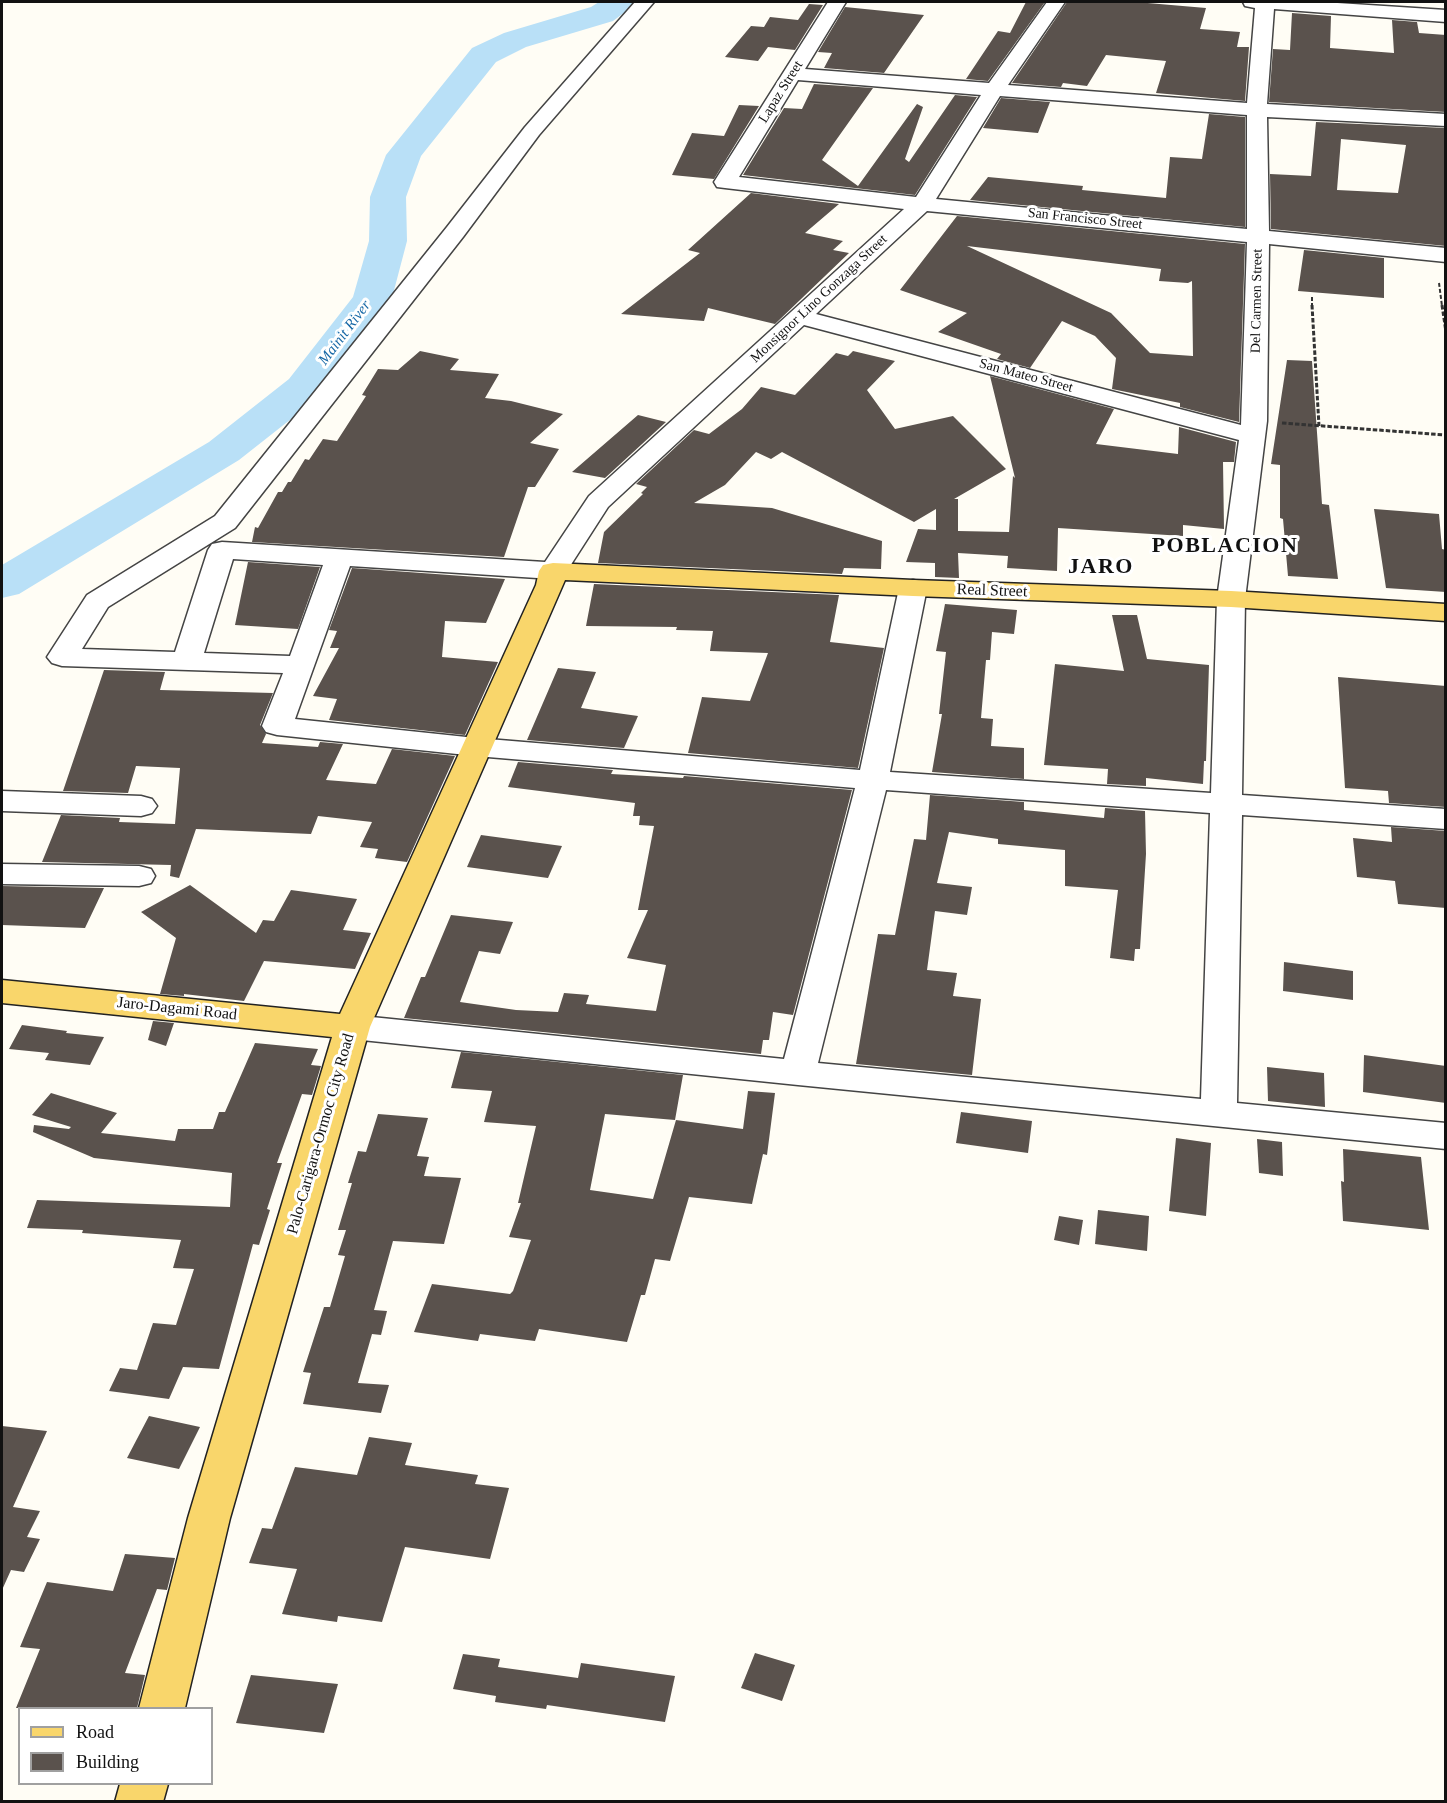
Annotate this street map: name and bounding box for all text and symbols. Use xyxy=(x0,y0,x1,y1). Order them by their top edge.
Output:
street label: Lapaz Street xyxy=(755,58,807,126)
street label: San Francisco Street xyxy=(1027,205,1143,233)
street label: Monsignor Lino Gonzaga Street xyxy=(747,231,891,367)
street label: Del Carmen Street xyxy=(1248,249,1266,353)
water label: Mainit River xyxy=(315,297,375,369)
street label: San Mateo Street xyxy=(977,355,1075,397)
district label: POBLACION xyxy=(1152,533,1298,559)
district label: JARO xyxy=(1068,554,1134,580)
street label: Real Street xyxy=(956,580,1028,602)
street label: Jaro-Dagami Road xyxy=(116,993,238,1025)
street label: Palo-Carigara-Ormoc City Road xyxy=(283,1031,359,1237)
legend xyxy=(18,1707,213,1785)
text: Road xyxy=(76,1722,114,1742)
text: Building xyxy=(76,1752,139,1772)

